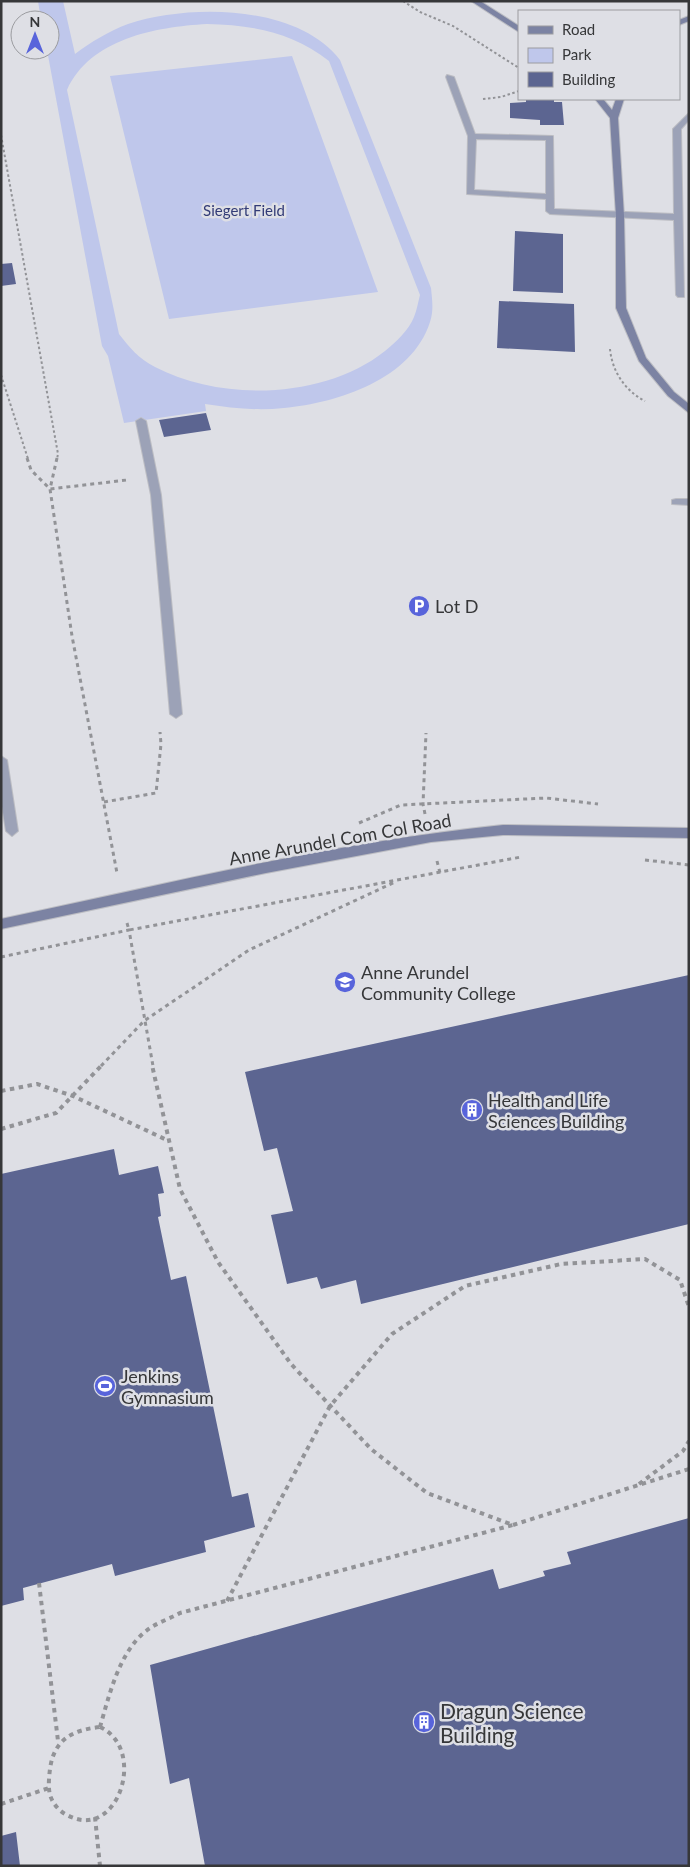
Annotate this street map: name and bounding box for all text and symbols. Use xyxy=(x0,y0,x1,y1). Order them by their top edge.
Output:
north arrow xyxy=(10,10,60,60)
legend xyxy=(518,10,680,100)
text: N xyxy=(30,13,40,30)
text: Road xyxy=(562,20,595,38)
text: Park xyxy=(562,45,592,63)
text: Building xyxy=(562,70,615,88)
park label: Siegert Field xyxy=(203,201,285,219)
parking icon: Lot D xyxy=(407,594,431,618)
place label: Lot D xyxy=(435,595,478,617)
street label: Anne Arundel Com Col Road xyxy=(227,809,453,869)
place label: Anne Arundel Community College xyxy=(361,961,516,1004)
school or university icon: Anne Arundel Community College xyxy=(333,970,357,994)
place label: Health and Life Sciences Building xyxy=(488,1089,624,1132)
building icon: Health and Life Sciences Building xyxy=(460,1098,484,1122)
place label: Jenkins Gymnasium xyxy=(121,1365,214,1408)
sports icon: Jenkins Gymnasium xyxy=(93,1374,117,1398)
place label: Dragun Science Building xyxy=(440,1698,584,1747)
building icon: Dragun Science Building xyxy=(412,1710,436,1734)

